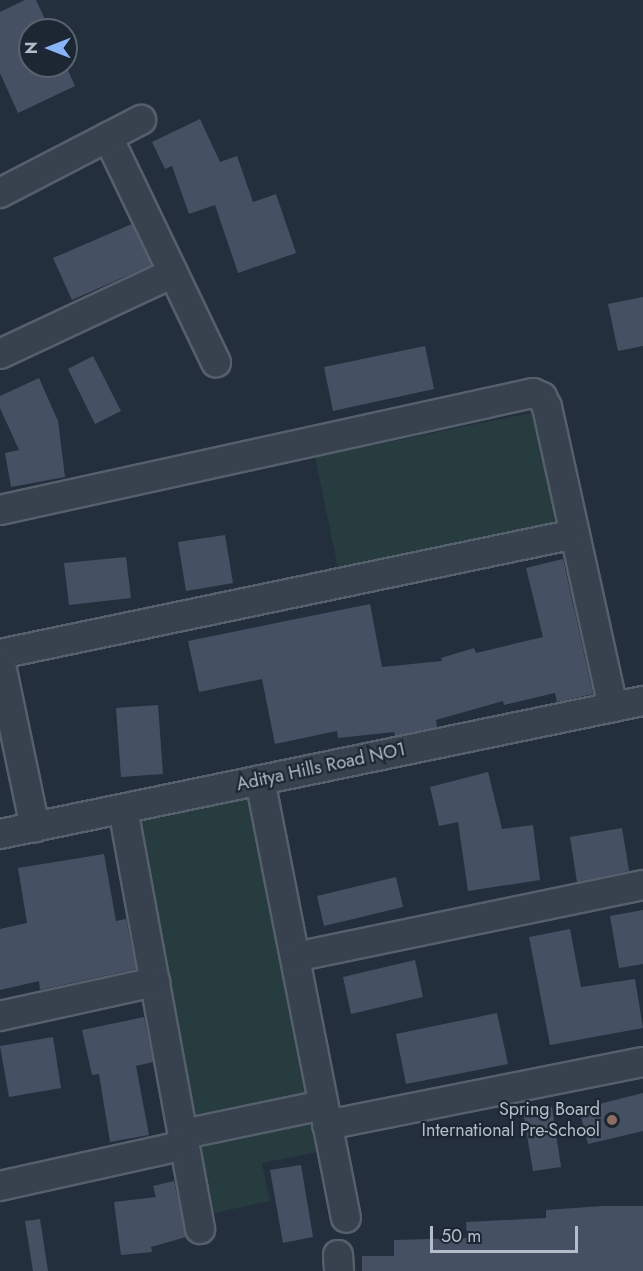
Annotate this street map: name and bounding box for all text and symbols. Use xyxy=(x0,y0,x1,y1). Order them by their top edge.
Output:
north arrow xyxy=(18,18,78,78)
text: N xyxy=(20,42,43,54)
street label: Aditya Hills Road NO1 xyxy=(235,739,407,795)
place label: Spring Board International Pre-School xyxy=(422,1099,600,1142)
marker: Spring Board International Pre-School xyxy=(605,1113,619,1127)
scale bar xyxy=(433,1214,582,1252)
text: 50 m xyxy=(441,1223,481,1249)

